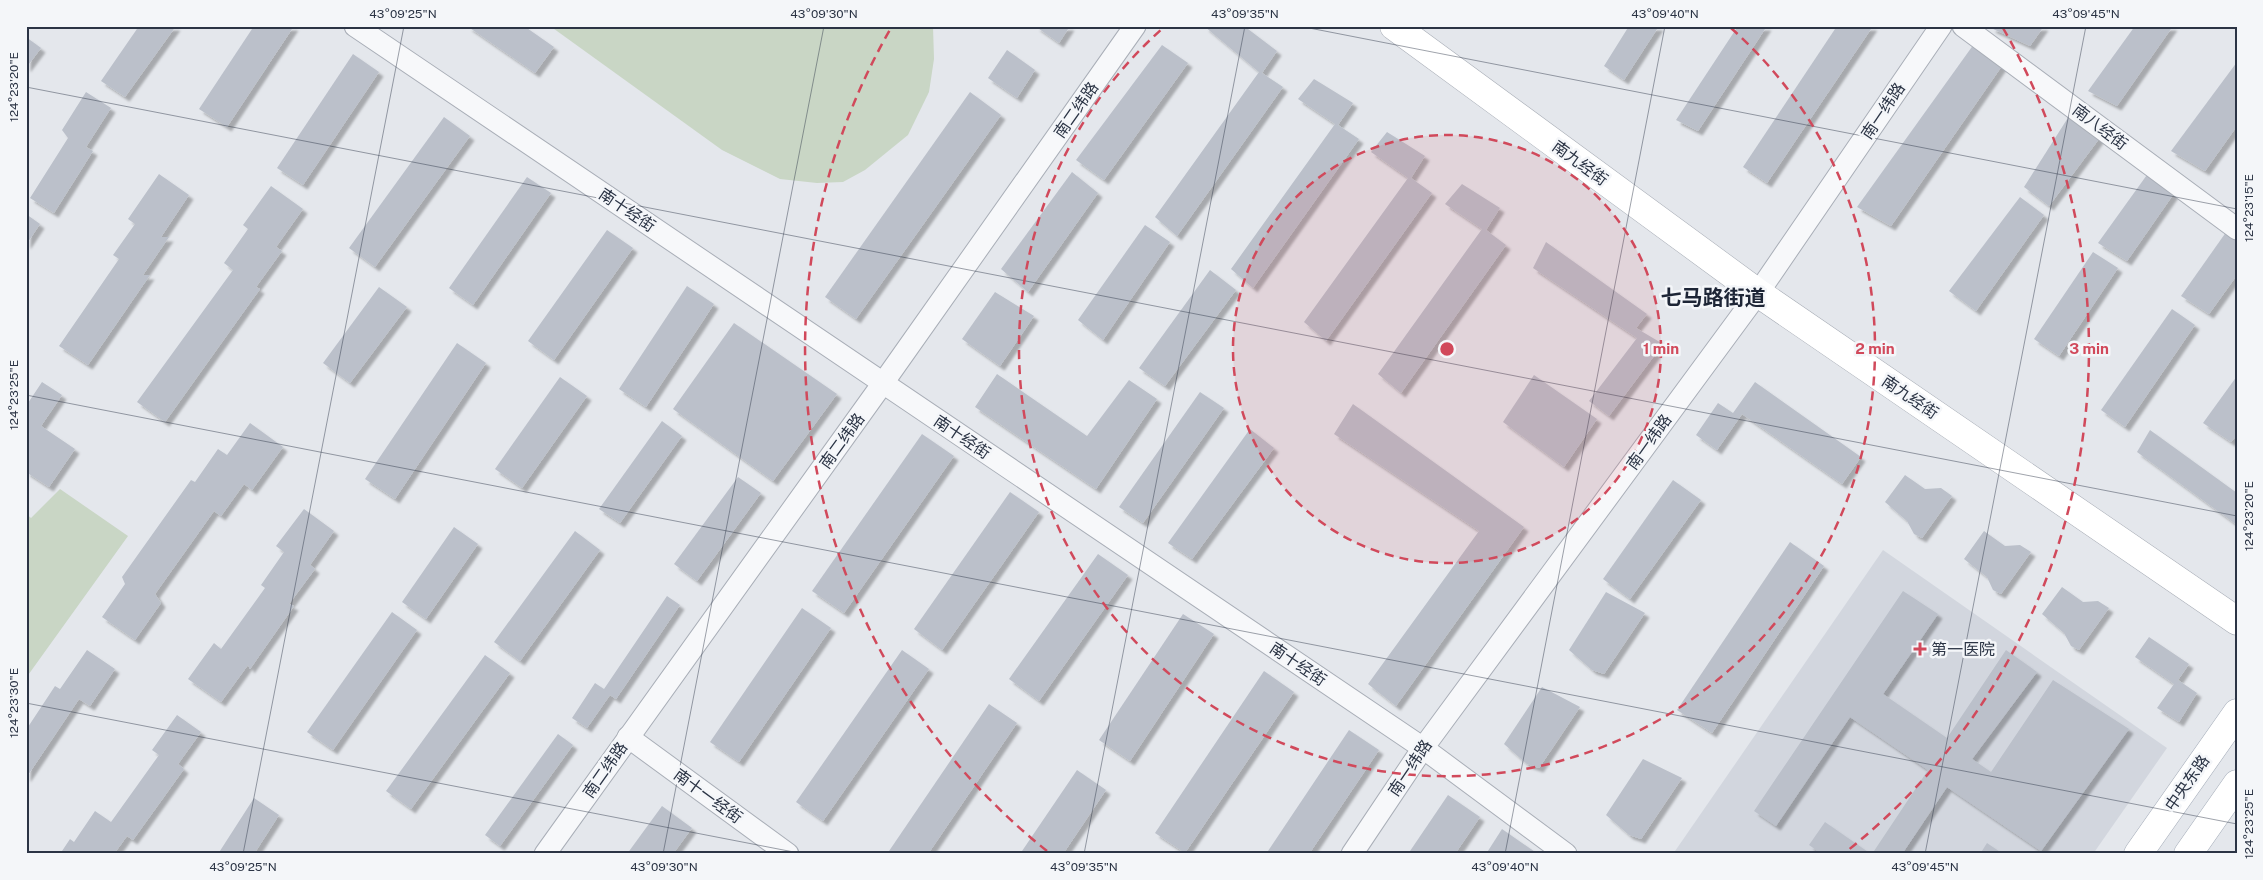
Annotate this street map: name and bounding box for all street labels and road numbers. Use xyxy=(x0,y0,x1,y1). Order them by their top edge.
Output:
street label: 南二纬路 xyxy=(1050,78,1102,142)
street label: 南一纬路 xyxy=(1857,79,1909,143)
street label: 南八经街 xyxy=(2069,100,2131,154)
street label: 南九经街 xyxy=(1549,137,1611,189)
street label: 南十经街 xyxy=(595,184,659,236)
street label: 南九经街 xyxy=(1878,371,1942,423)
street label: 南二纬路 xyxy=(816,410,868,472)
street label: 南十经街 xyxy=(930,411,994,463)
street label: 南一纬路 xyxy=(1623,411,1675,473)
street label: 南十经街 xyxy=(1266,638,1330,690)
street label: 南一纬路 xyxy=(1384,736,1436,800)
street label: 南二纬路 xyxy=(579,738,631,802)
street label: 中央东路 xyxy=(2161,751,2213,815)
street label: 南十一经街 xyxy=(670,765,746,827)

